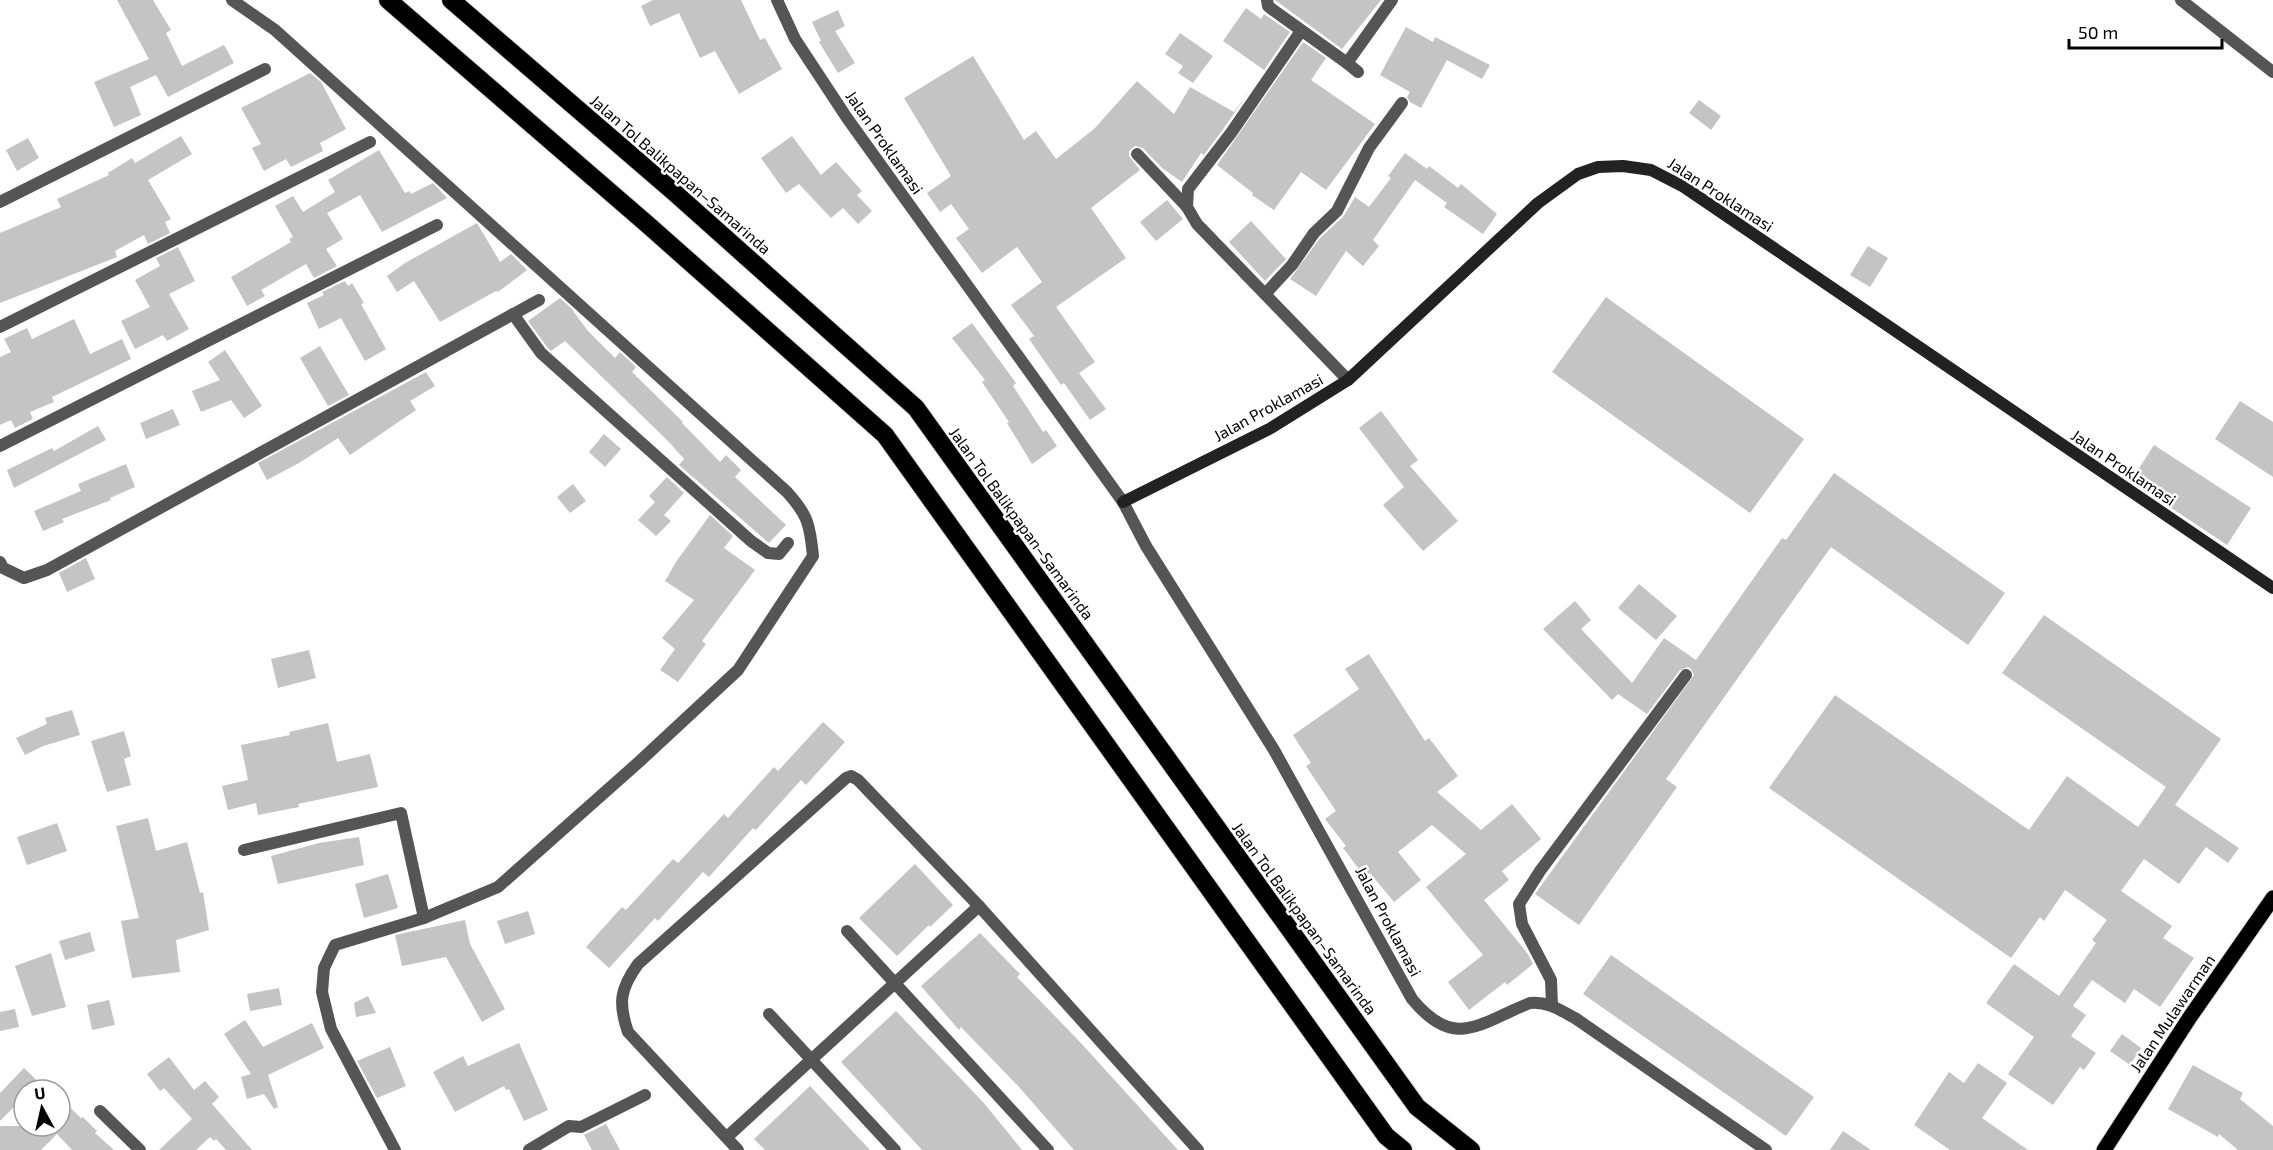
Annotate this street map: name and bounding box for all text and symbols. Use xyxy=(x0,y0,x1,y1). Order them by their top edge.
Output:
scale bar xyxy=(2069,12,2222,50)
text: 50 m xyxy=(2078,21,2118,43)
street label: Jalan Proklamasi xyxy=(842,87,928,197)
street label: Jalan Tol Balikpapan–Samarinda xyxy=(587,90,775,258)
street label: Jalan Proklamasi xyxy=(1665,153,1777,235)
street label: Jalan Proklamasi xyxy=(1210,369,1326,445)
street label: Jalan Tol Balikpapan–Samarinda xyxy=(946,423,1098,623)
street label: Jalan Proklamasi xyxy=(2068,425,2180,509)
street label: Jalan Tol Balikpapan–Samarinda xyxy=(1229,818,1381,1018)
street label: Jalan Proklamasi xyxy=(1352,863,1426,979)
street label: Jalan Mulawarman xyxy=(2126,951,2218,1075)
north arrow xyxy=(12,1078,72,1138)
text: U xyxy=(33,1082,47,1103)

